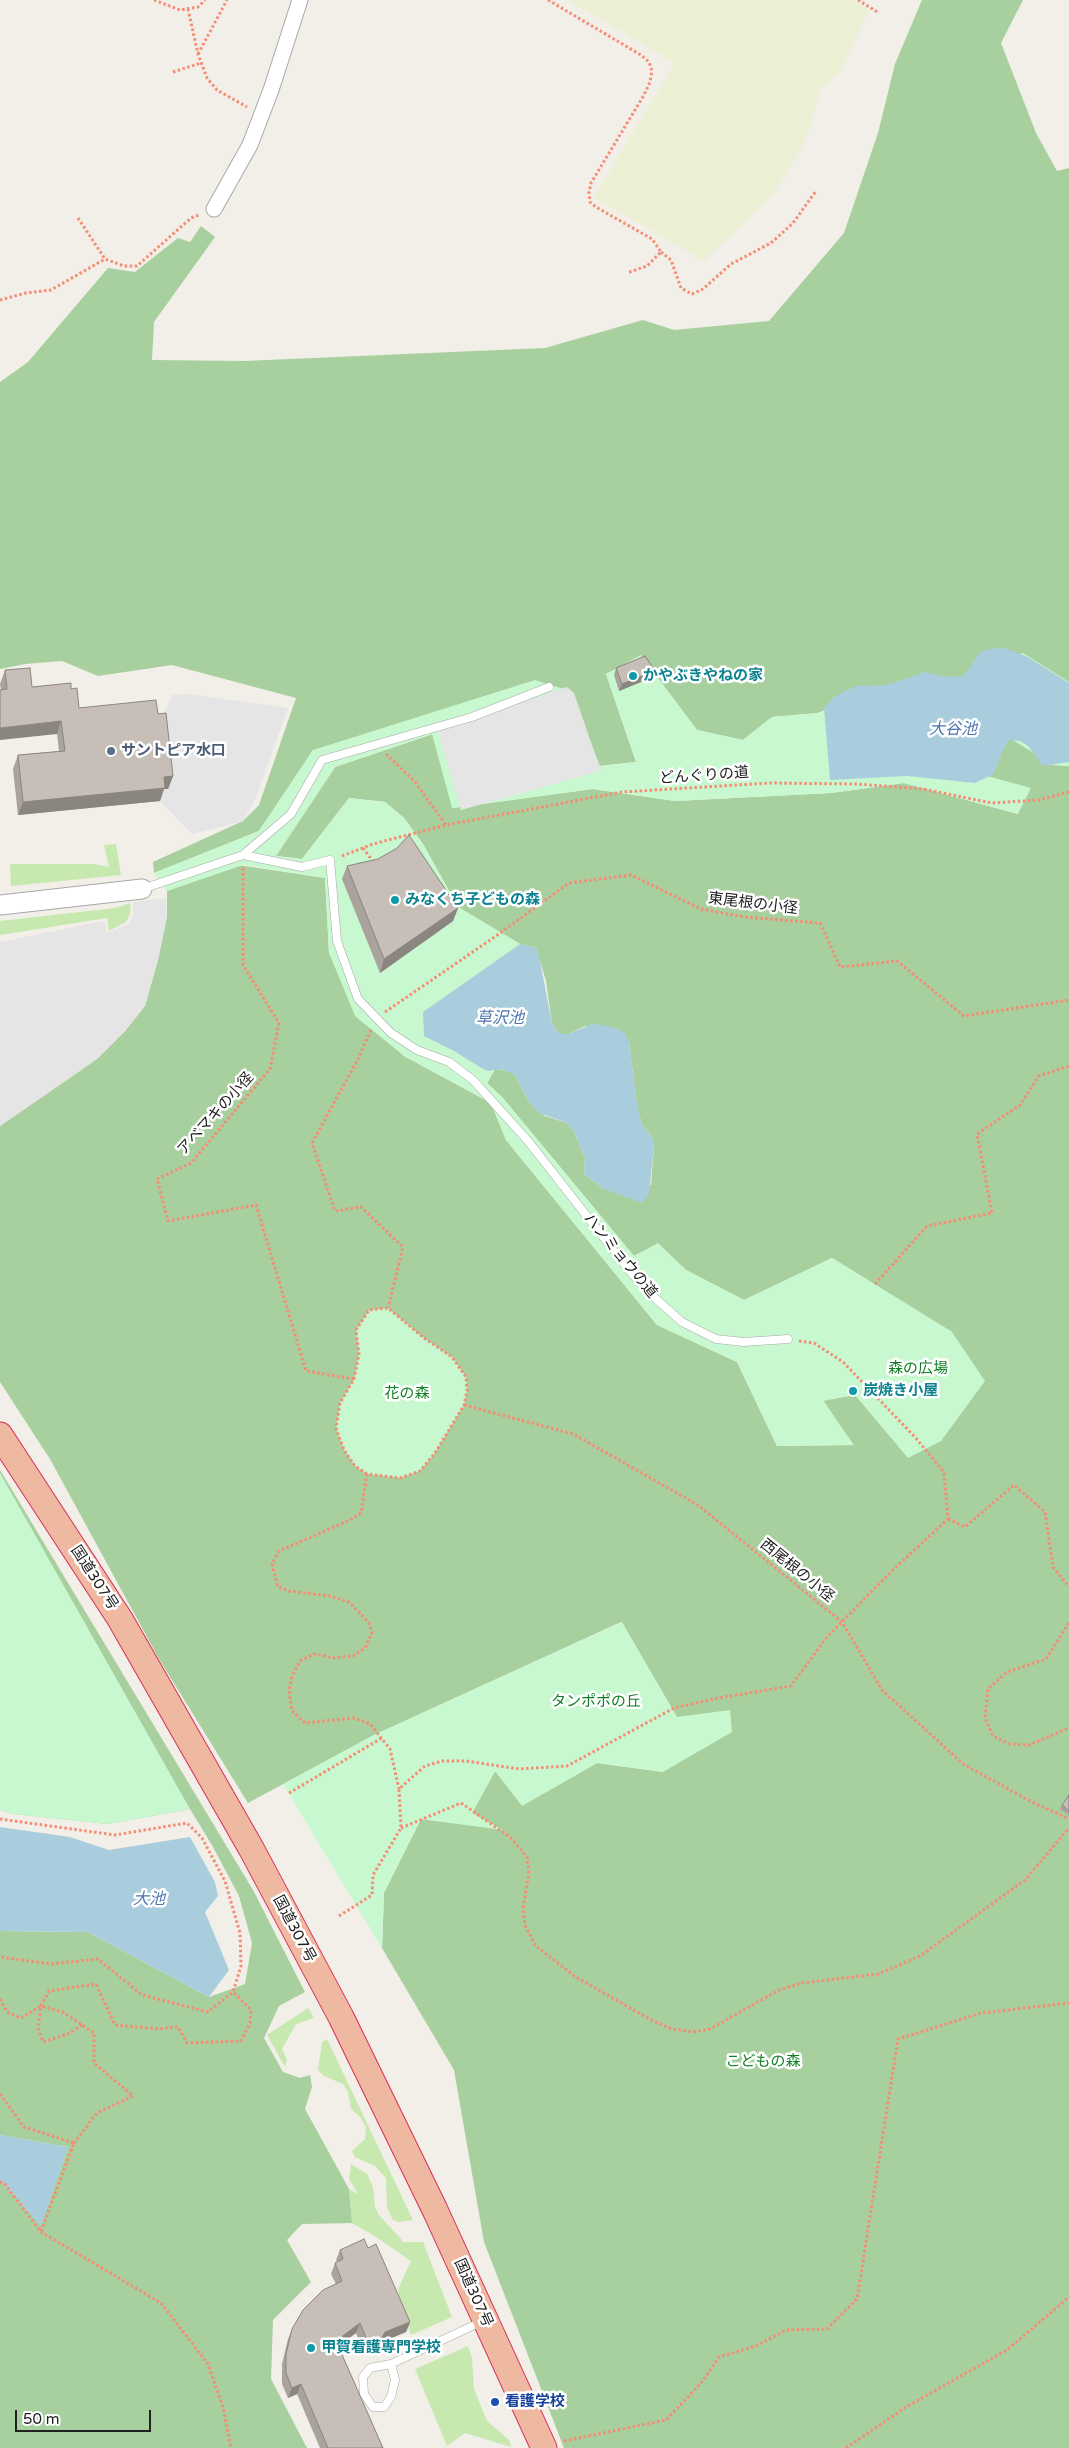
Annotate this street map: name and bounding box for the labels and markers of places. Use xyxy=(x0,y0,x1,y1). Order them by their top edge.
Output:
place label: かやぶきやねの家 xyxy=(643,667,763,685)
marker: かやぶきやねの家 xyxy=(627,670,639,682)
place label: サントピア水口 xyxy=(121,742,226,760)
marker: サントピア水口 xyxy=(105,745,117,757)
place label: みなくち子どもの森 xyxy=(405,891,540,909)
marker: みなくち子どもの森 xyxy=(389,894,401,906)
place label: 炭焼き小屋 xyxy=(863,1382,938,1400)
marker: 炭焼き小屋 xyxy=(847,1385,859,1397)
place label: 甲賀看護専門学校 xyxy=(321,2339,441,2357)
marker: 甲賀看護専門学校 xyxy=(305,2342,317,2354)
place label: 看護学校 xyxy=(505,2393,565,2411)
marker: 看護学校 xyxy=(489,2396,501,2408)

